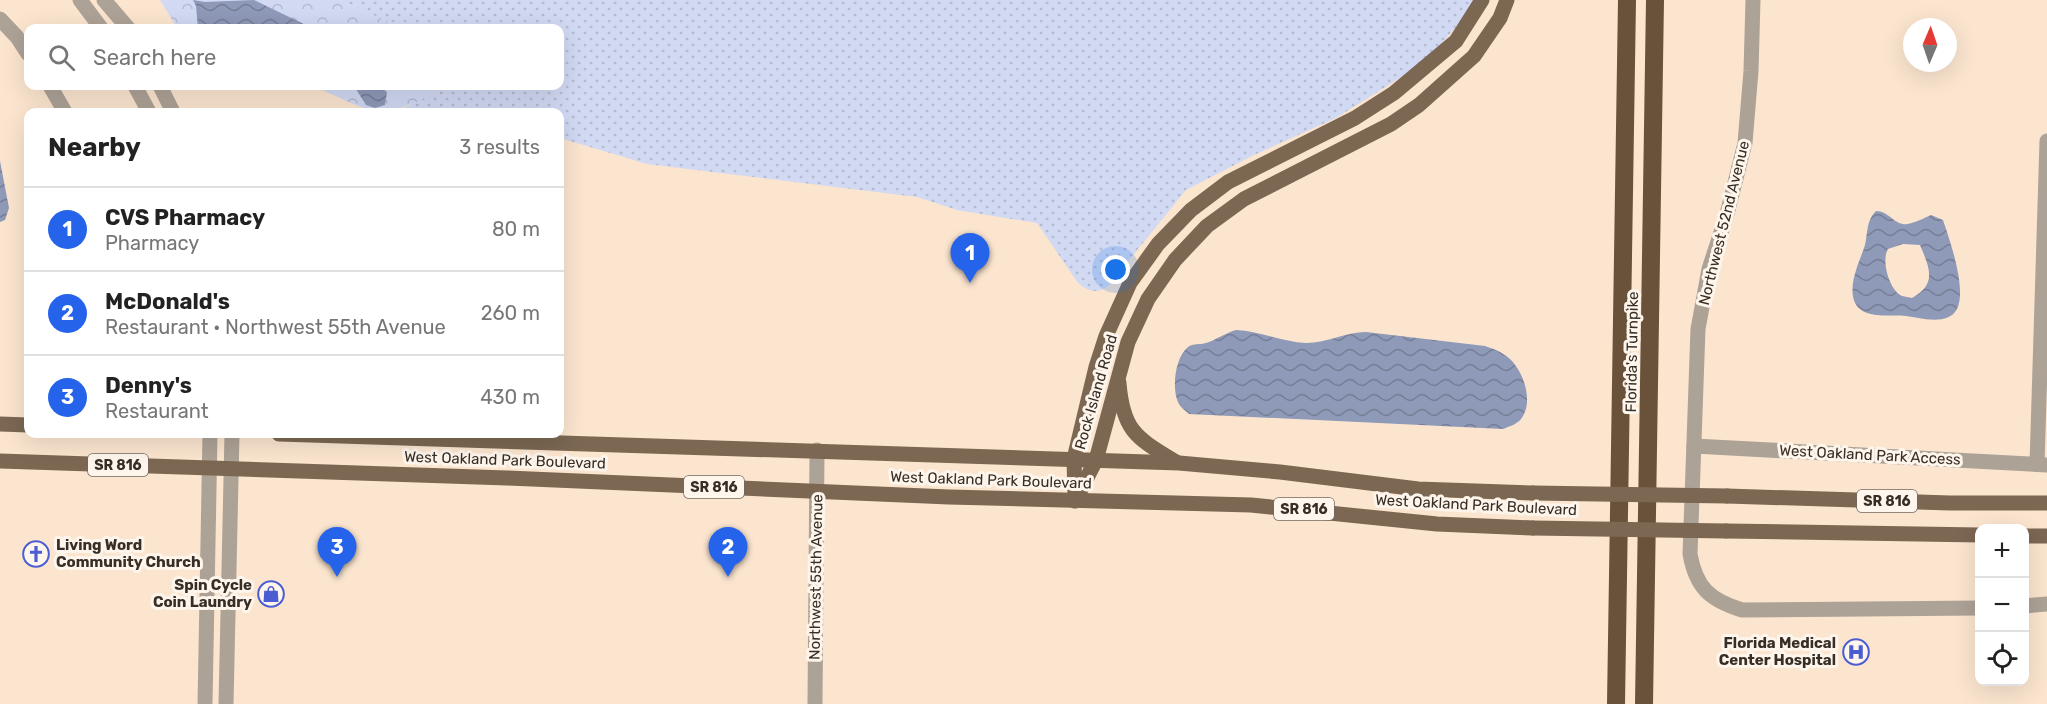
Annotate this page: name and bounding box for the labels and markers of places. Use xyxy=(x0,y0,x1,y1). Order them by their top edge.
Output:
pin: 1 xyxy=(950,234,990,283)
pin: 3 xyxy=(318,528,356,577)
pin: 2 xyxy=(708,528,748,577)
place label: Living Word Community Church xyxy=(56,536,201,571)
church icon: Living Word Community Church xyxy=(21,539,51,569)
place label: Spin Cycle Coin Laundry xyxy=(153,576,252,611)
shop icon: Spin Cycle Coin Laundry xyxy=(256,579,286,609)
place label: Florida Medical Center Hospital xyxy=(1719,634,1836,669)
hospital icon: Florida Medical Center Hospital xyxy=(1841,637,1871,667)

